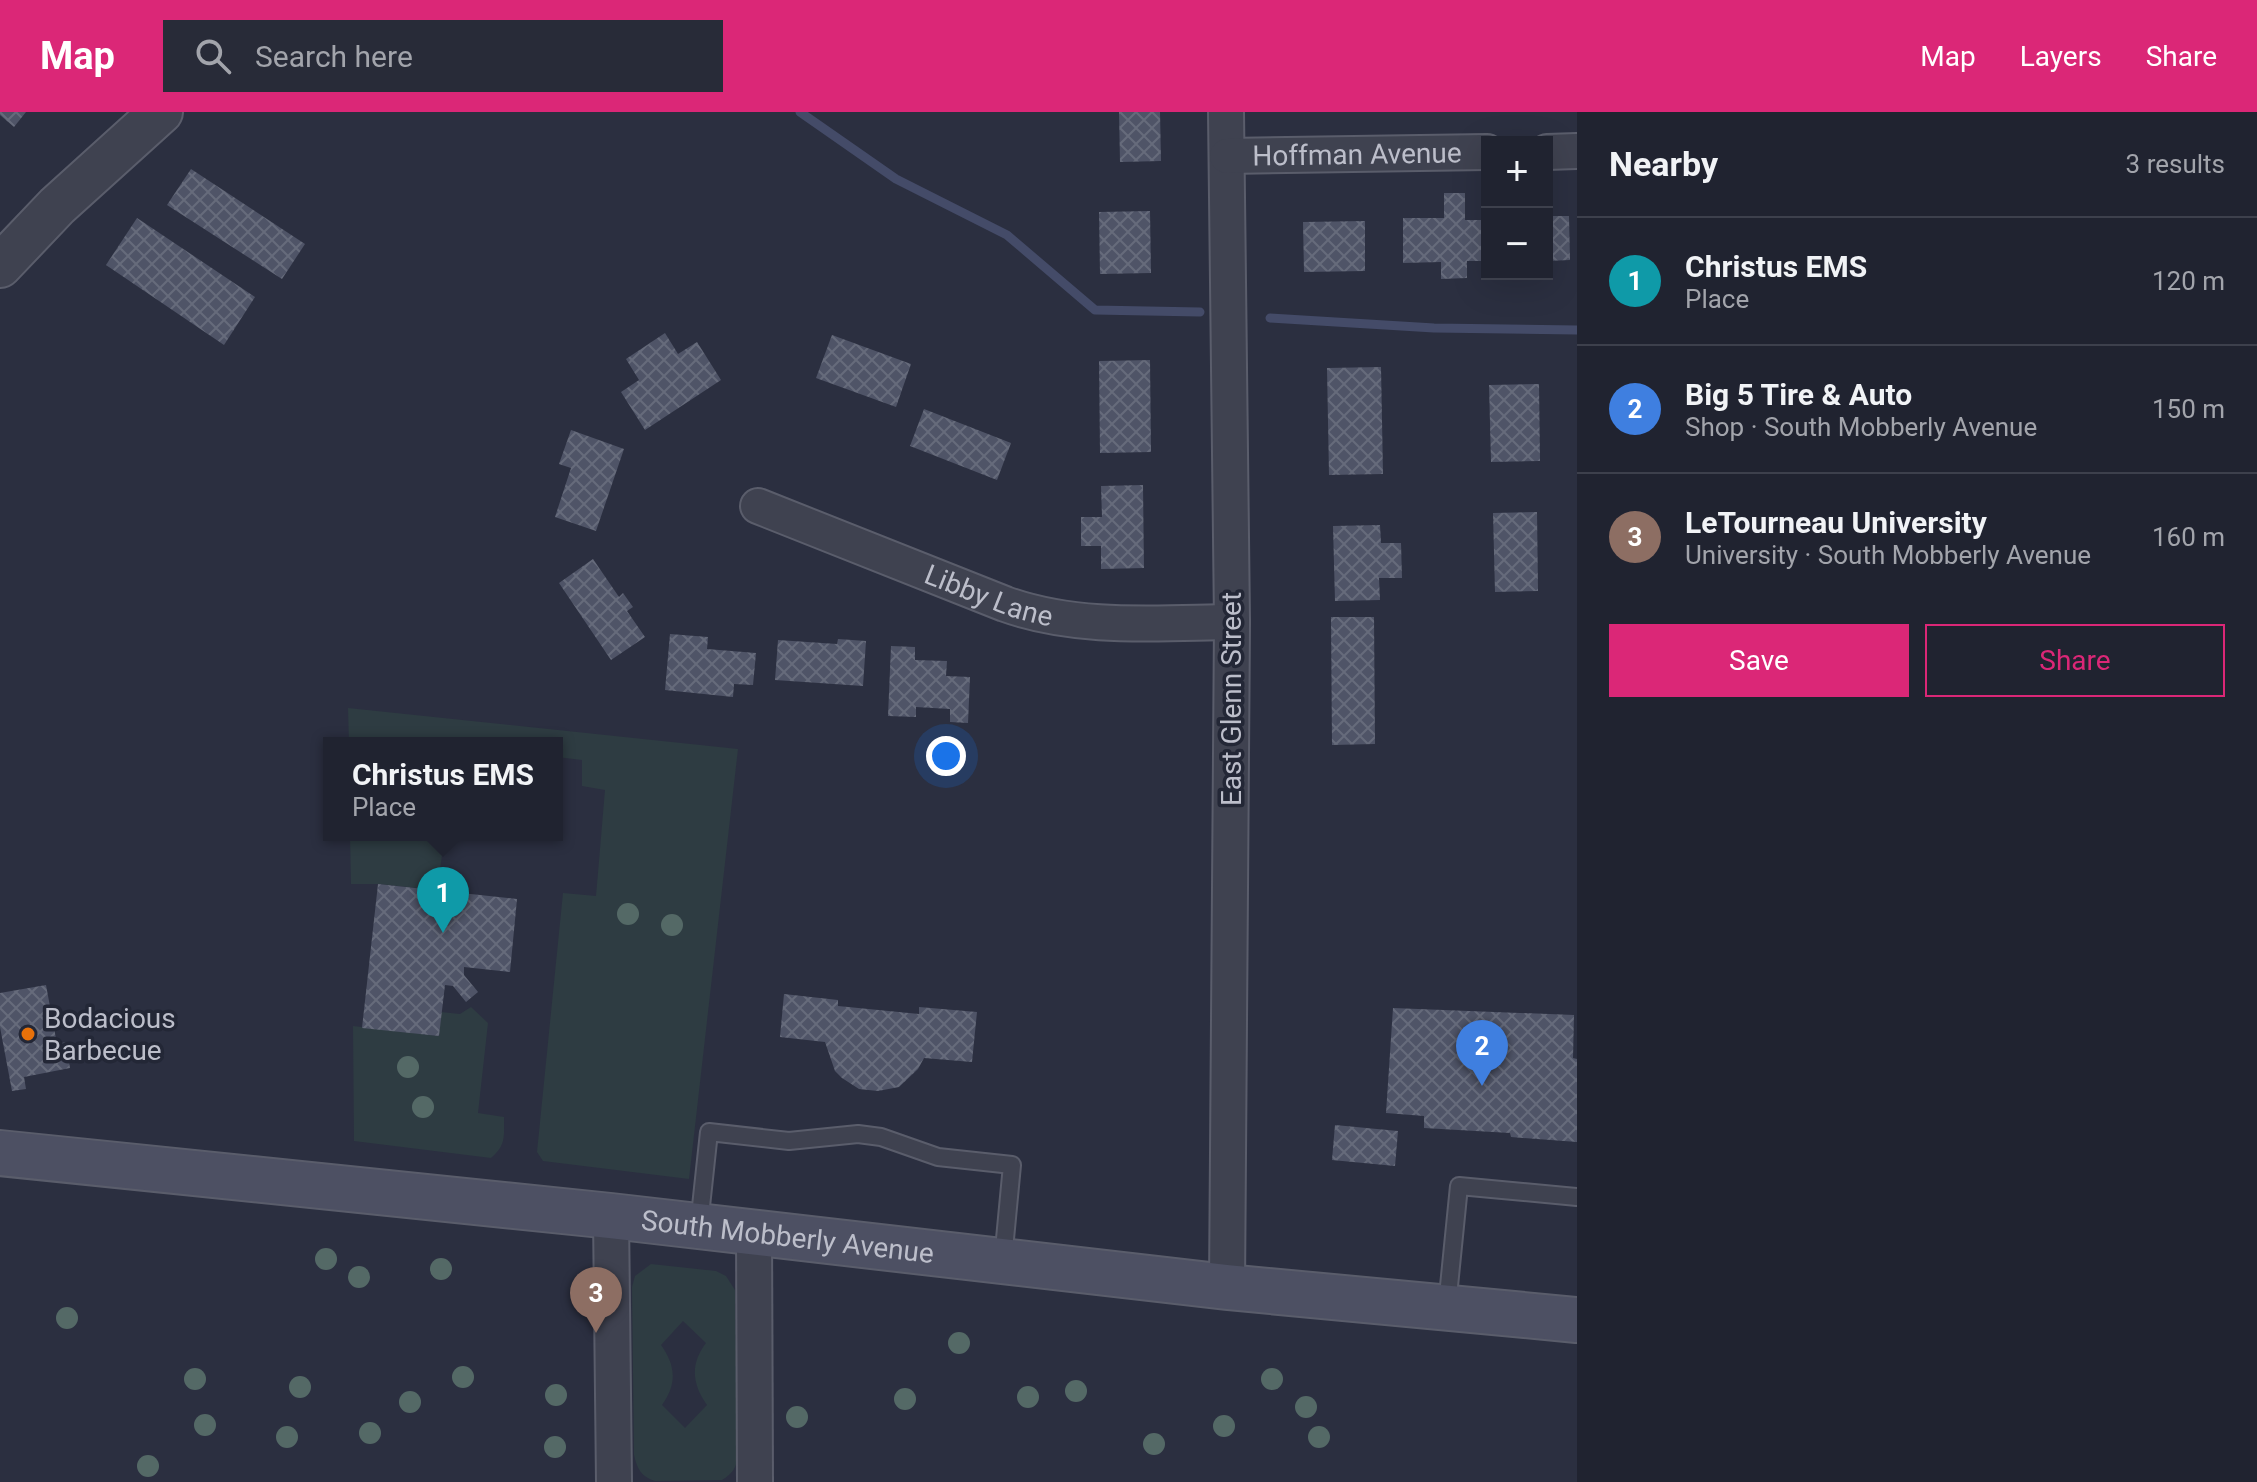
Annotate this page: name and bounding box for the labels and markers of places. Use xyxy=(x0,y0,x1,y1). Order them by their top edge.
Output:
pin: 1 xyxy=(417,867,469,933)
place label: Bodacious Barbecue xyxy=(44,1002,176,1067)
pin: 2 xyxy=(1456,1020,1508,1086)
marker: Bodacious Barbecue xyxy=(19,1025,37,1043)
pin: 3 xyxy=(570,1267,622,1333)

